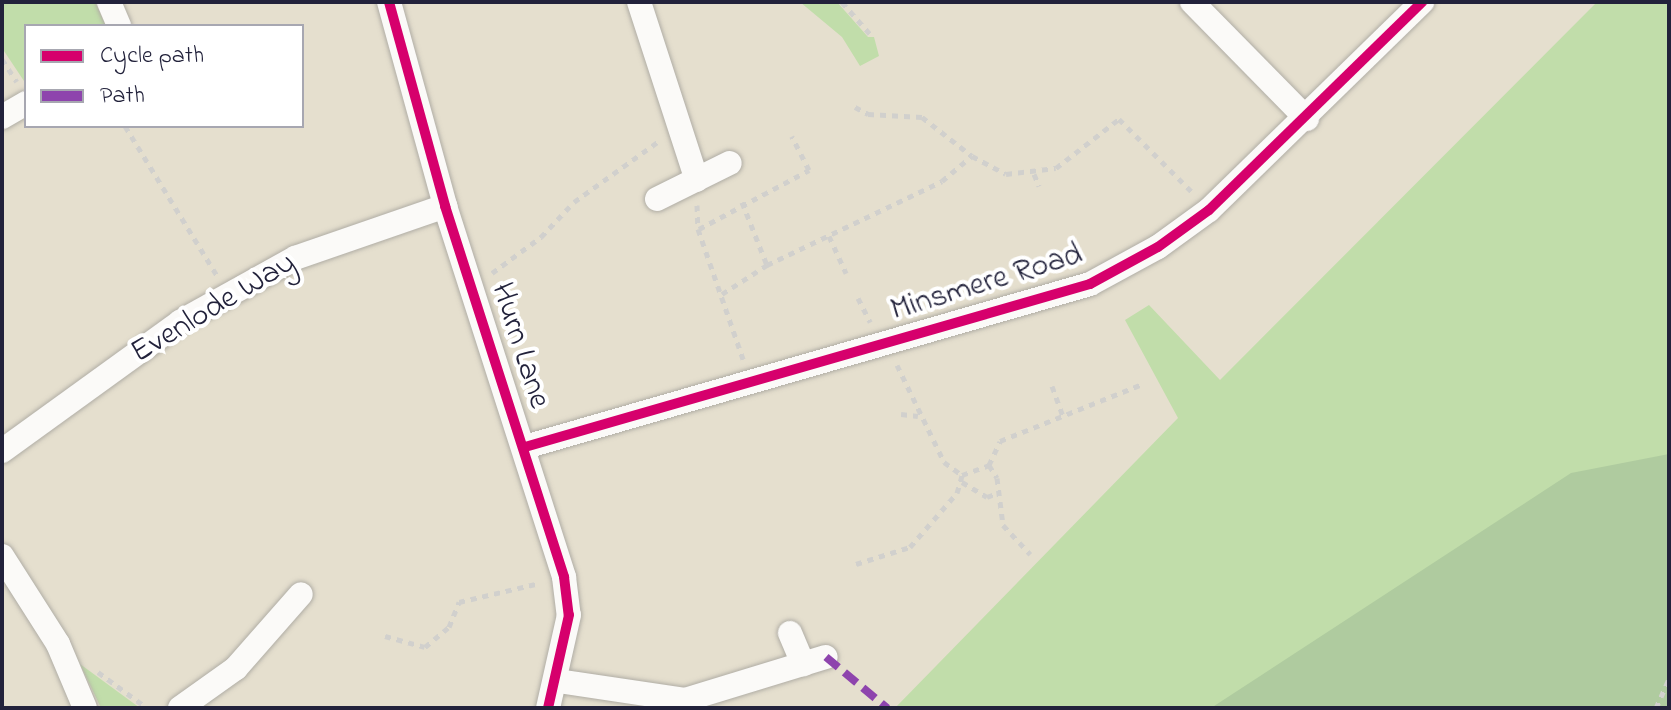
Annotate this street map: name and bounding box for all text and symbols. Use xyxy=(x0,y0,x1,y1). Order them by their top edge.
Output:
legend xyxy=(24,24,304,128)
text: Cycle path xyxy=(100,39,204,74)
text: Path xyxy=(100,79,145,114)
street label: Minsmere Road xyxy=(887,237,1087,331)
street label: Evenlode Way xyxy=(125,245,303,373)
street label: Hurn Lane xyxy=(481,278,557,414)

